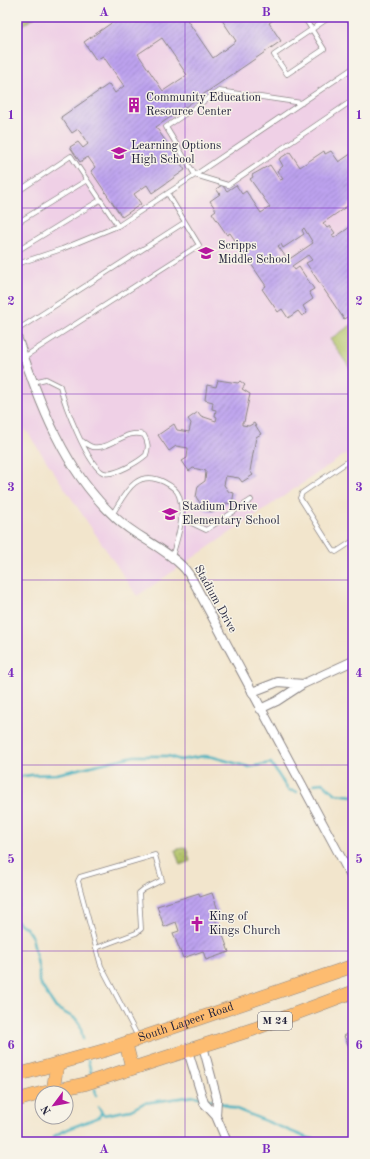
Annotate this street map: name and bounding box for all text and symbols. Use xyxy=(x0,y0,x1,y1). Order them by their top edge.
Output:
text: A xyxy=(99,6,109,19)
text: B xyxy=(261,6,271,19)
place label: Community Education Resource Center xyxy=(146,92,262,118)
building icon: Community Education Resource Center xyxy=(125,96,143,114)
text: 1 xyxy=(7,109,15,122)
text: 1 xyxy=(355,109,363,122)
place label: Learning Options High School xyxy=(131,140,221,166)
school or university icon: Learning Options High School xyxy=(110,144,128,162)
place label: Scripps Middle School xyxy=(218,240,290,266)
school or university icon: Scripps Middle School xyxy=(197,244,215,262)
text: 2 xyxy=(7,295,15,308)
text: 2 xyxy=(355,295,363,308)
text: 3 xyxy=(7,481,15,494)
text: 3 xyxy=(355,481,363,494)
place label: Stadium Drive Elementary School xyxy=(182,501,280,527)
school or university icon: Stadium Drive Elementary School xyxy=(161,505,179,523)
street label: Stadium Drive xyxy=(192,563,239,635)
text: 4 xyxy=(7,667,15,680)
text: 4 xyxy=(355,667,363,680)
text: 5 xyxy=(7,853,15,866)
text: 5 xyxy=(355,853,363,866)
place label: King of Kings Church xyxy=(209,911,281,937)
church icon: King of Kings Church xyxy=(188,915,206,933)
street label: South Lapeer Road xyxy=(137,1001,235,1045)
road number: M 24 xyxy=(258,1012,292,1030)
text: 6 xyxy=(7,1039,15,1052)
text: 6 xyxy=(355,1039,363,1052)
north arrow xyxy=(34,1085,74,1125)
text: N xyxy=(40,1103,54,1116)
text: A xyxy=(99,1143,109,1156)
text: B xyxy=(261,1143,271,1156)

